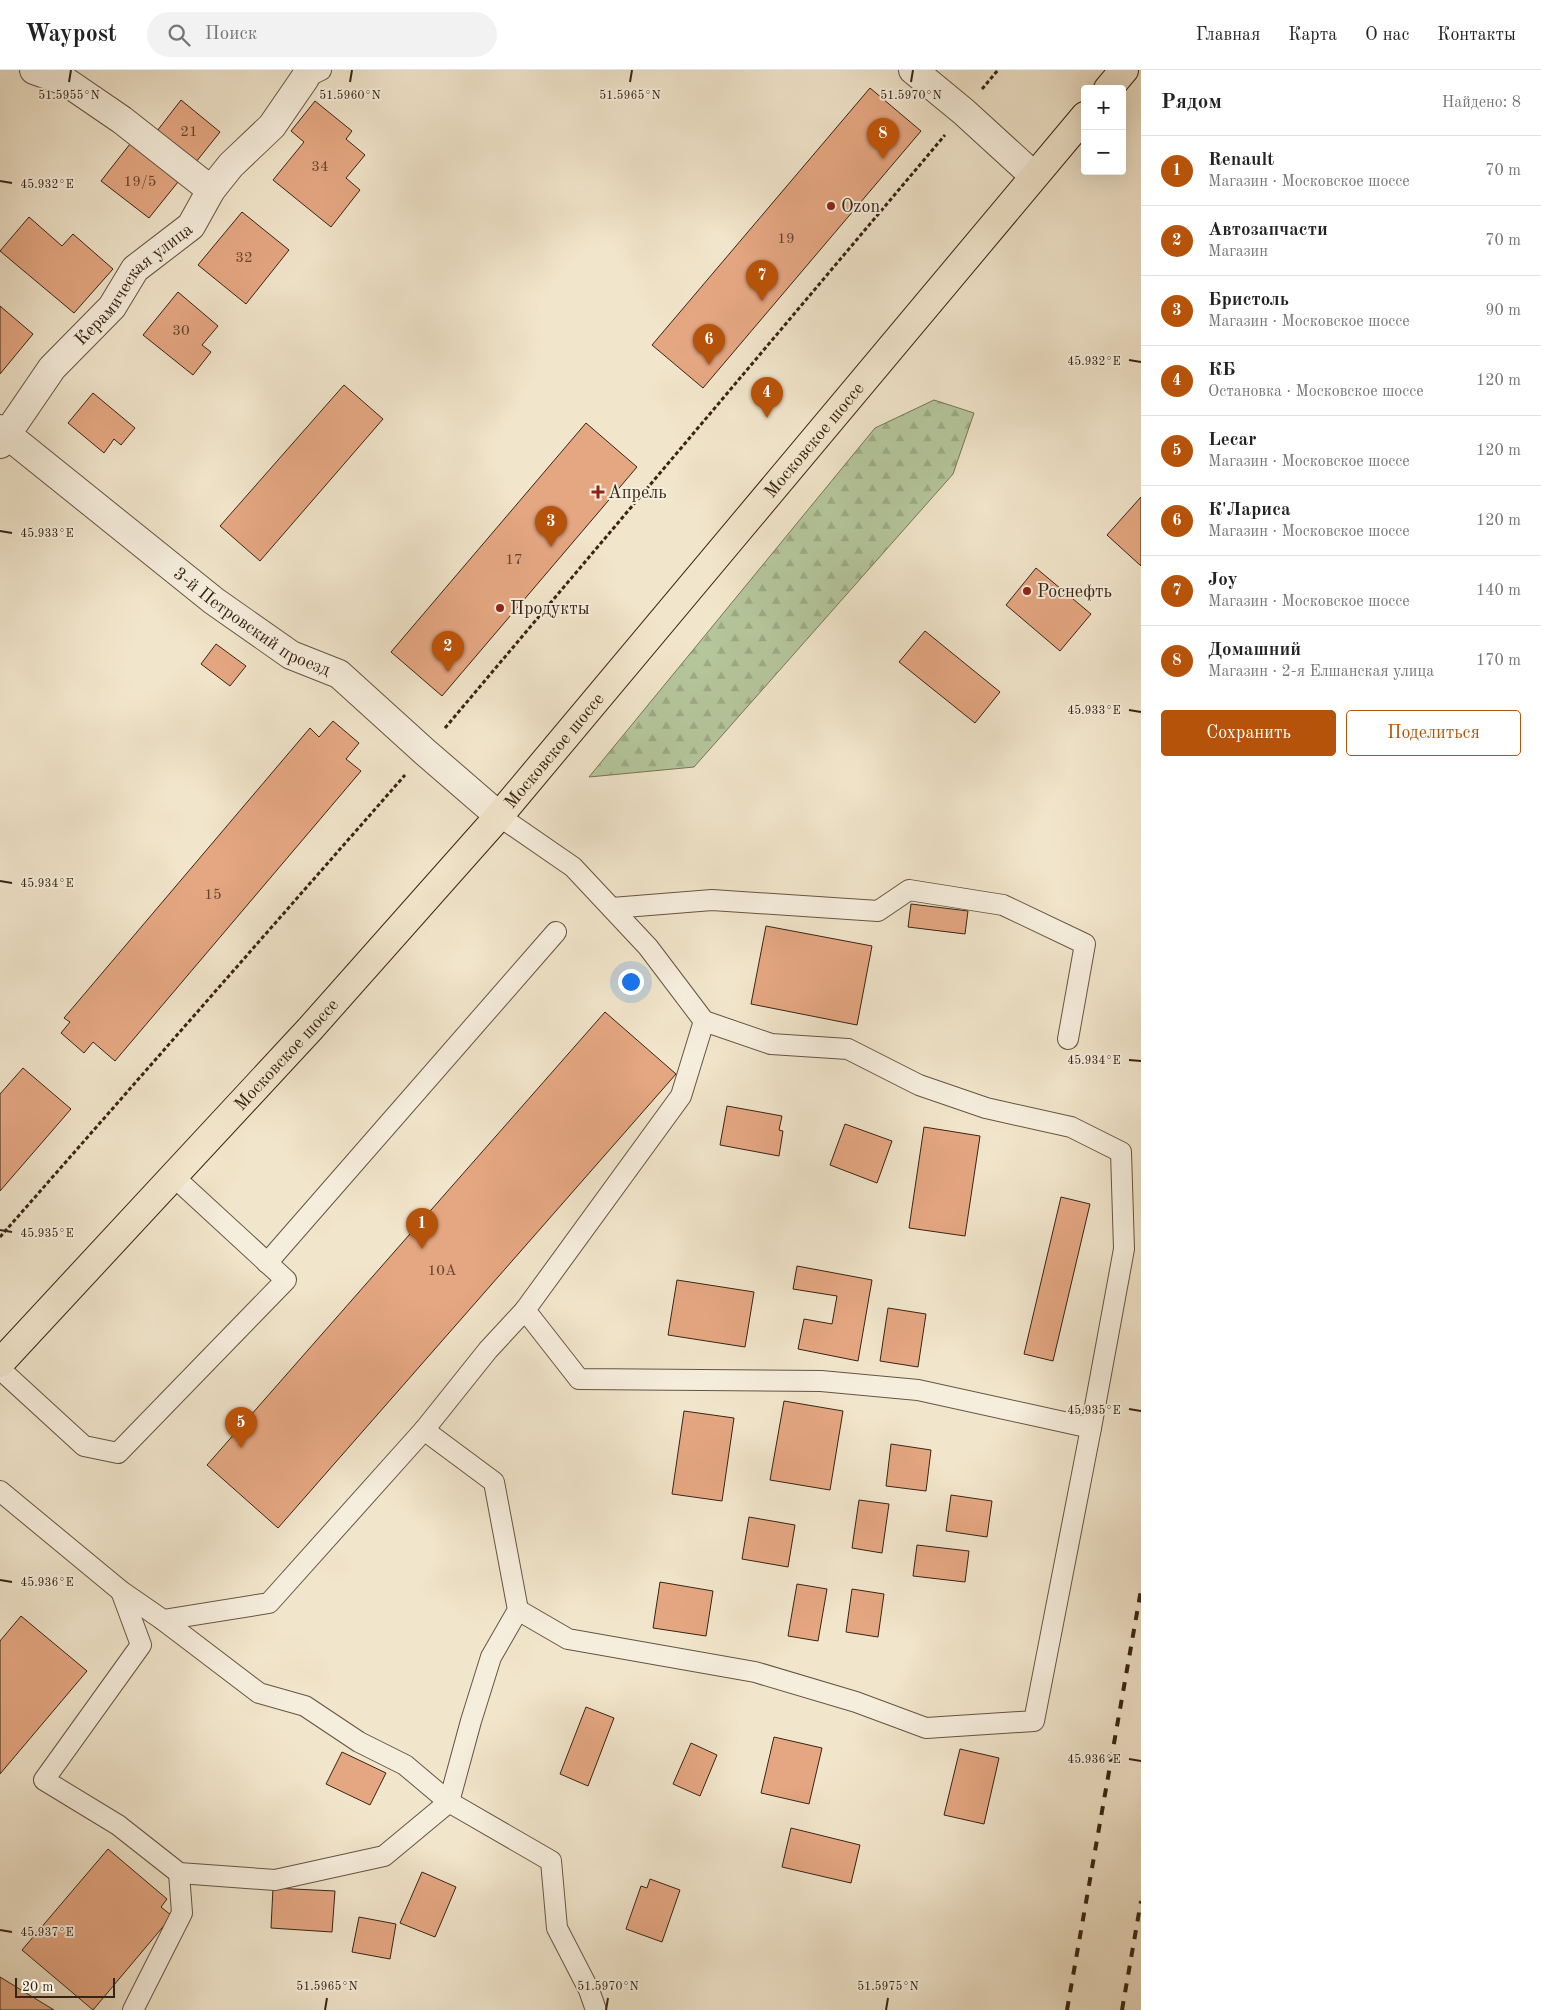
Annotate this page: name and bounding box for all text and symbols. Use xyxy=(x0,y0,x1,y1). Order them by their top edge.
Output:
search box xyxy=(147,12,497,57)
icon: search xyxy=(165,21,193,49)
text: Waypost xyxy=(25,23,117,47)
text: Поиск xyxy=(205,25,257,44)
text: Главная xyxy=(1196,26,1260,44)
text: Карта xyxy=(1288,26,1337,44)
text: О нас xyxy=(1365,26,1409,44)
text: Контакты xyxy=(1437,26,1516,44)
map controls xyxy=(1081,85,1126,175)
button: + xyxy=(1081,85,1126,130)
text: 51.5955°N xyxy=(38,89,100,102)
text: 51.5960°N xyxy=(319,89,381,102)
text: 51.5965°N xyxy=(599,89,661,102)
text: 51.5970°N xyxy=(880,89,942,102)
text: Рядом xyxy=(1161,92,1222,113)
text: Найдено: 8 xyxy=(1442,95,1521,111)
pin: 8 xyxy=(867,118,899,159)
house number: 21 xyxy=(180,125,198,140)
button: − xyxy=(1081,130,1126,175)
text: Renault xyxy=(1208,151,1274,170)
house number: 34 xyxy=(311,160,329,175)
text: 1 xyxy=(1172,163,1182,179)
text: 70 m xyxy=(1485,163,1521,179)
text: Магазин · Московское шоссе xyxy=(1208,174,1410,190)
house number: 19/5 xyxy=(124,175,156,190)
text: 45.932°E xyxy=(20,178,74,191)
place label: Ozon xyxy=(841,198,880,216)
marker: Ozon xyxy=(825,200,837,212)
street label: Керамическая улица xyxy=(72,220,196,349)
text: Автозапчасти xyxy=(1208,221,1328,240)
house number: 19 xyxy=(777,232,795,247)
text: 2 xyxy=(1172,233,1182,249)
text: 70 m xyxy=(1485,233,1521,249)
text: Магазин xyxy=(1208,244,1268,260)
house number: 32 xyxy=(235,251,253,266)
pin: 7 xyxy=(746,260,778,301)
text: Бристоль xyxy=(1208,291,1289,310)
text: 3 xyxy=(1172,303,1182,319)
text: 90 m xyxy=(1485,303,1521,319)
text: Магазин · Московское шоссе xyxy=(1208,314,1410,330)
house number: 30 xyxy=(172,324,190,339)
pin: 6 xyxy=(693,324,725,365)
text: 45.932°E xyxy=(1067,355,1121,368)
text: КБ xyxy=(1208,361,1235,380)
text: 4 xyxy=(1172,373,1182,389)
text: 120 m xyxy=(1476,373,1521,389)
pin: 4 xyxy=(751,377,783,418)
street label: Московское шоссе xyxy=(761,379,868,502)
text: Остановка · Московское шоссе xyxy=(1208,384,1424,400)
text: Lecar xyxy=(1208,431,1257,450)
text: 5 xyxy=(1172,443,1182,459)
text: 120 m xyxy=(1476,443,1521,459)
text: Магазин · Московское шоссе xyxy=(1208,454,1410,470)
place label: Апрель xyxy=(608,484,667,502)
marker: Апрель xyxy=(592,486,604,498)
text: К'Лариса xyxy=(1208,501,1291,520)
pin: 3 xyxy=(535,506,567,547)
text: 6 xyxy=(1172,513,1182,529)
text: 120 m xyxy=(1476,513,1521,529)
text: Магазин · Московское шоссе xyxy=(1208,524,1410,540)
text: 45.933°E xyxy=(20,527,74,540)
house number: 17 xyxy=(505,553,523,568)
street label: 3-й Петровский проезд xyxy=(170,564,333,680)
text: Joy xyxy=(1208,571,1238,590)
place label: Роснефть xyxy=(1037,583,1112,602)
text: 7 xyxy=(1172,583,1182,599)
text: 140 m xyxy=(1476,583,1521,599)
marker: Роснефть xyxy=(1021,585,1033,597)
text: Магазин · Московское шоссе xyxy=(1208,594,1410,610)
place label: Продукты xyxy=(510,600,590,618)
marker: Продукты xyxy=(494,602,506,614)
pin: 2 xyxy=(432,631,464,672)
text: Домашний xyxy=(1208,641,1301,660)
text: 8 xyxy=(1172,653,1182,669)
text: 170 m xyxy=(1476,653,1521,669)
text: Магазин · 2-я Елшанская улица xyxy=(1208,664,1434,680)
street label: Московское шоссе xyxy=(501,690,608,812)
text: 45.933°E xyxy=(1067,704,1121,717)
button: Сохранить xyxy=(1161,710,1336,756)
button: Поделиться xyxy=(1346,710,1521,756)
text: 45.934°E xyxy=(20,877,74,890)
house number: 15 xyxy=(204,888,222,903)
your location xyxy=(618,969,644,995)
street label: Московское шоссе xyxy=(231,996,342,1114)
text: 45.934°E xyxy=(1067,1054,1121,1067)
pin: 1 xyxy=(406,1208,438,1249)
text: 45.935°E xyxy=(20,1227,74,1240)
house number: 10А xyxy=(428,1264,457,1279)
text: 45.935°E xyxy=(1067,1404,1121,1417)
pin: 5 xyxy=(225,1407,257,1448)
text: 45.936°E xyxy=(20,1576,74,1589)
text: 45.936°E xyxy=(1067,1753,1121,1766)
text: 45.937°E xyxy=(20,1926,74,1939)
scale bar xyxy=(15,1975,115,1998)
text: 20 m xyxy=(22,1980,53,1994)
text: 51.5965°N xyxy=(296,1980,358,1993)
text: 51.5970°N xyxy=(577,1980,639,1993)
text: 51.5975°N xyxy=(857,1980,919,1993)

